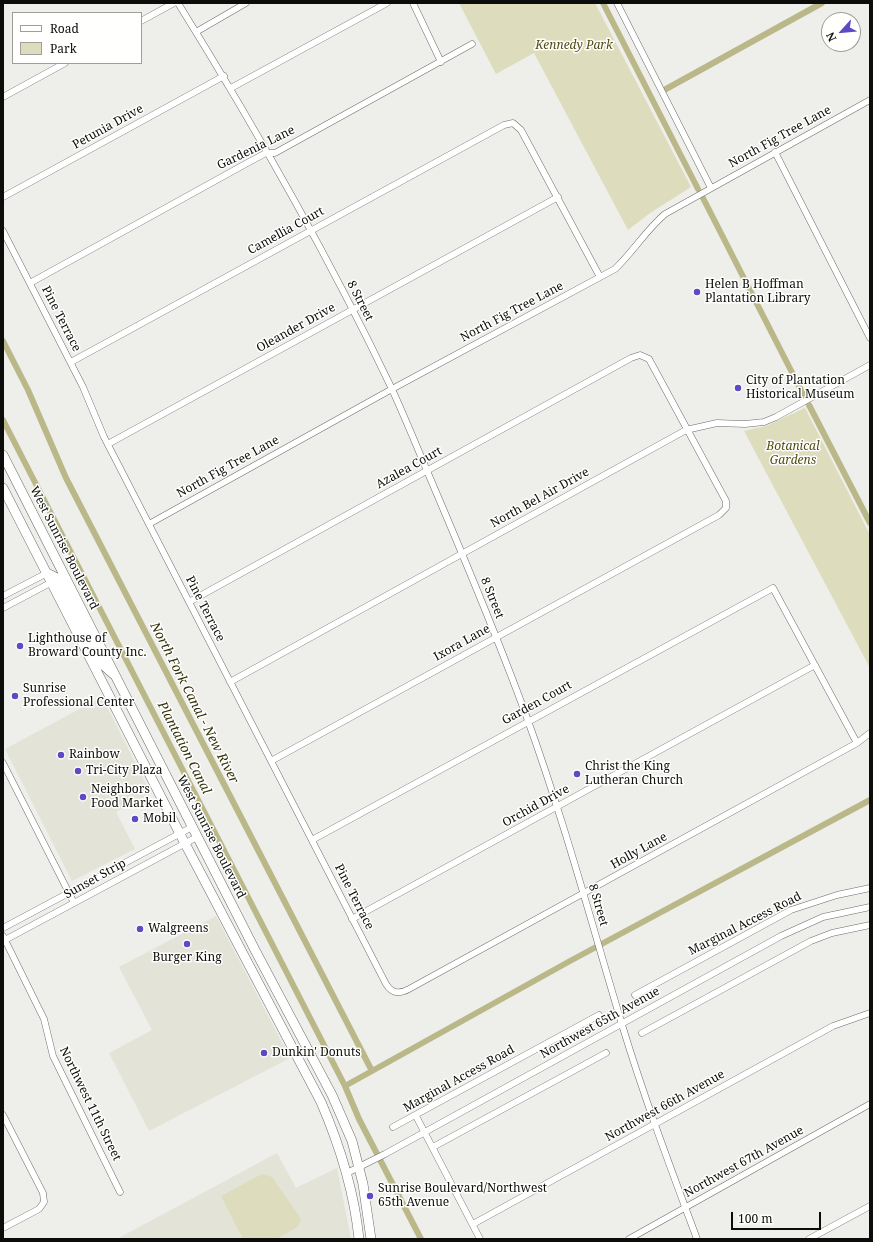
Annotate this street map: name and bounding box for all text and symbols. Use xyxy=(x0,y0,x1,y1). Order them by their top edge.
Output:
legend xyxy=(12,12,142,64)
north arrow xyxy=(821,12,861,52)
text: Road xyxy=(50,20,79,37)
text: N xyxy=(822,30,839,44)
park label: Kennedy Park xyxy=(535,39,613,53)
text: Park xyxy=(50,40,77,57)
street label: Petunia Drive xyxy=(70,102,146,152)
street label: North Fig Tree Lane xyxy=(726,103,834,171)
street label: Gardenia Lane xyxy=(215,123,297,173)
street label: Camellia Court xyxy=(245,204,327,258)
street label: 8 Street xyxy=(344,278,376,324)
place label: Helen B Hoffman Plantation Library xyxy=(705,278,811,306)
street label: North Fig Tree Lane xyxy=(458,279,566,345)
street label: Pine Terrace xyxy=(38,284,84,354)
marker: Helen B Hoffman Plantation Library xyxy=(692,287,702,297)
street label: Oleander Drive xyxy=(254,300,338,356)
place label: City of Plantation Historical Museum xyxy=(746,374,855,402)
marker: City of Plantation Historical Museum xyxy=(733,383,743,393)
street label: North Fig Tree Lane xyxy=(174,433,282,501)
park label: Botanical Gardens xyxy=(766,440,820,468)
street label: Azalea Court xyxy=(374,444,444,492)
street label: North Bel Air Drive xyxy=(488,465,592,531)
street label: West Sunrise Boulevard xyxy=(27,484,101,612)
street label: Pine Terrace xyxy=(182,574,228,644)
street label: 8 Street xyxy=(477,575,507,621)
water label: North Fork Canal - New River xyxy=(146,620,242,786)
street label: Ixora Lane xyxy=(431,622,493,664)
place label: Lighthouse of Broward County Inc. xyxy=(28,632,146,660)
marker: Lighthouse of Broward County Inc. xyxy=(15,641,25,651)
street label: Garden Court xyxy=(500,678,574,728)
place label: Sunrise Professional Center xyxy=(23,682,134,710)
marker: Sunrise Professional Center xyxy=(10,691,20,701)
water label: Plantation Canal xyxy=(154,699,214,797)
place label: Rainbow xyxy=(69,748,120,762)
marker: Rainbow xyxy=(56,750,66,760)
place label: Christ the King Lutheran Church xyxy=(585,760,683,788)
place label: Tri-City Plaza xyxy=(86,764,163,778)
marker: Tri-City Plaza xyxy=(73,766,83,776)
marker: Christ the King Lutheran Church xyxy=(572,769,582,779)
street label: West Sunrise Boulevard xyxy=(174,773,248,901)
street label: Orchid Drive xyxy=(500,782,572,830)
place label: Neighbors Food Market xyxy=(91,783,163,811)
marker: Neighbors Food Market xyxy=(78,792,88,802)
place label: Mobil xyxy=(143,812,176,826)
marker: Mobil xyxy=(130,814,140,824)
street label: Holly Lane xyxy=(608,830,670,872)
street label: Sunset Strip xyxy=(61,856,129,902)
street label: Pine Terrace xyxy=(331,862,377,932)
street label: 8 Street xyxy=(585,882,611,928)
street label: Marginal Access Road xyxy=(686,889,804,959)
place label: Walgreens xyxy=(148,922,208,936)
marker: Walgreens xyxy=(135,924,145,934)
marker: Burger King xyxy=(182,939,192,949)
place label: Burger King xyxy=(152,951,222,965)
street label: Northwest 65th Avenue xyxy=(538,984,662,1062)
street label: Marginal Access Road xyxy=(401,1042,517,1116)
street label: Northwest 11th Street xyxy=(56,1045,124,1163)
place label: Dunkin' Donuts xyxy=(272,1046,361,1060)
marker: Dunkin' Donuts xyxy=(259,1048,269,1058)
street label: Northwest 66th Avenue xyxy=(603,1067,727,1145)
street label: Northwest 67th Avenue xyxy=(682,1123,806,1201)
place label: Sunrise Boulevard/Northwest 65th Avenue xyxy=(378,1182,547,1210)
marker: Sunrise Boulevard/Northwest 65th Avenue xyxy=(365,1191,375,1201)
scale bar xyxy=(733,1204,823,1230)
text: 100 m xyxy=(738,1210,773,1227)

